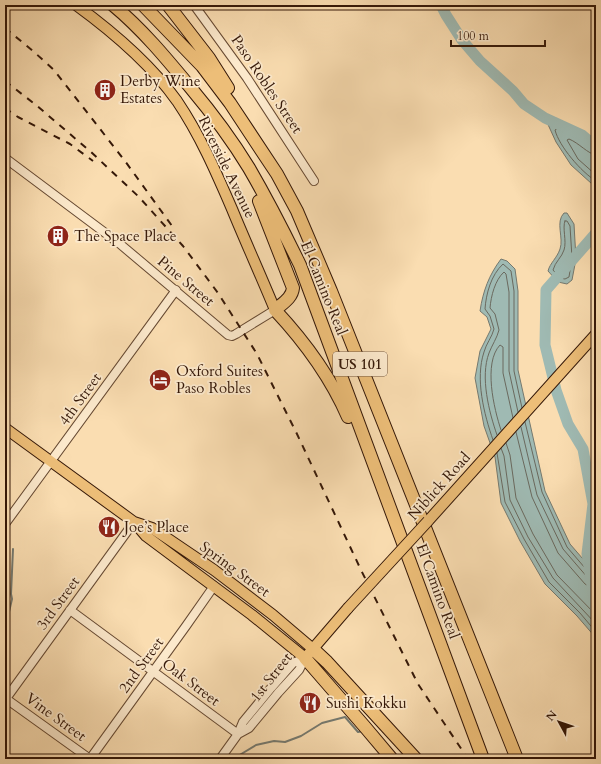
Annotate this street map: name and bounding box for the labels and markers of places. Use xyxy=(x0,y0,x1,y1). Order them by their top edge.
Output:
place label: Derby Wine Estates xyxy=(120,71,201,108)
building icon: Derby Wine Estates xyxy=(92,77,118,103)
building icon: The Space Place xyxy=(45,223,71,249)
place label: The Space Place xyxy=(74,226,177,246)
place label: Oxford Suites Paso Robles xyxy=(176,361,263,398)
hotel icon: Oxford Suites Paso Robles xyxy=(147,367,173,393)
restaurant icon: Joe’s Place xyxy=(96,514,122,540)
place label: Joe’s Place xyxy=(122,517,189,537)
restaurant icon: Sushi Kokku xyxy=(297,690,323,716)
place label: Sushi Kokku xyxy=(326,693,407,713)

